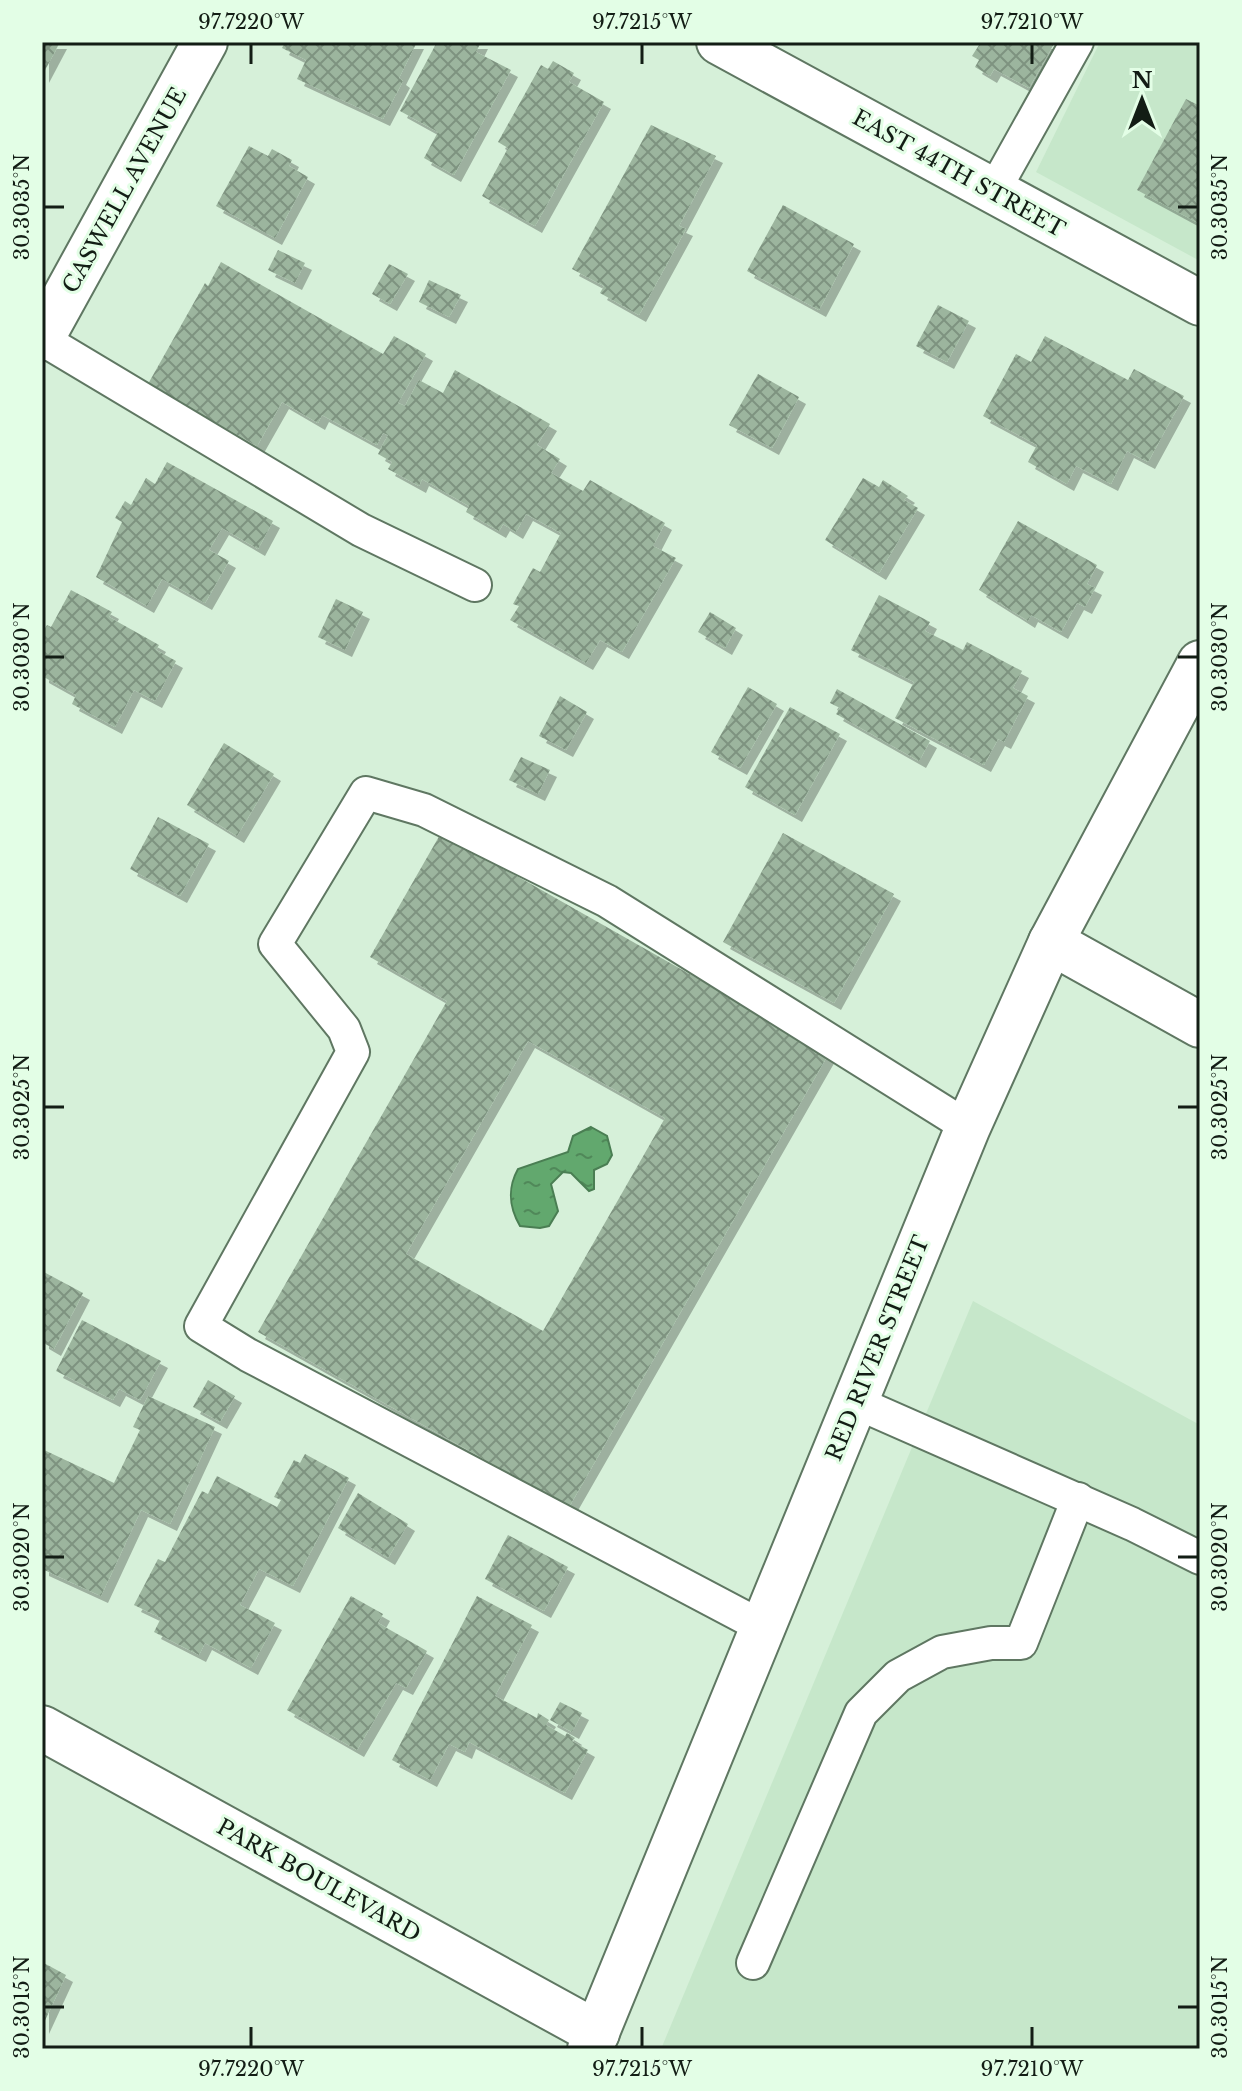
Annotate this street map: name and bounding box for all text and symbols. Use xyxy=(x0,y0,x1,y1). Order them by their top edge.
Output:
text: 97.7220°W xyxy=(198,10,305,34)
text: 97.7215°W xyxy=(592,10,692,34)
text: 97.7210°W xyxy=(981,10,1084,34)
north arrow xyxy=(1102,60,1182,140)
text: N xyxy=(1132,67,1153,94)
street label: CASWELL AVENUE xyxy=(57,83,192,298)
street label: EAST 44TH STREET xyxy=(848,104,1070,243)
text: 30.3035°N xyxy=(10,154,34,260)
text: 30.3035°N xyxy=(1208,154,1232,260)
text: 30.3030°N xyxy=(10,602,34,712)
text: 30.3030°N xyxy=(1208,602,1232,712)
text: 30.3025°N xyxy=(10,1054,34,1160)
text: 30.3025°N xyxy=(1208,1054,1232,1160)
street label: RED RIVER STREET xyxy=(820,1231,935,1465)
text: 30.3020°N xyxy=(10,1502,34,1612)
text: 30.3020°N xyxy=(1208,1502,1232,1612)
street label: PARK BOULEVARD xyxy=(212,1813,425,1948)
text: 30.3015°N xyxy=(10,1955,34,2059)
text: 30.3015°N xyxy=(1208,1955,1232,2059)
text: 97.7220°W xyxy=(198,2057,305,2081)
text: 97.7215°W xyxy=(592,2057,692,2081)
text: 97.7210°W xyxy=(981,2057,1084,2081)

